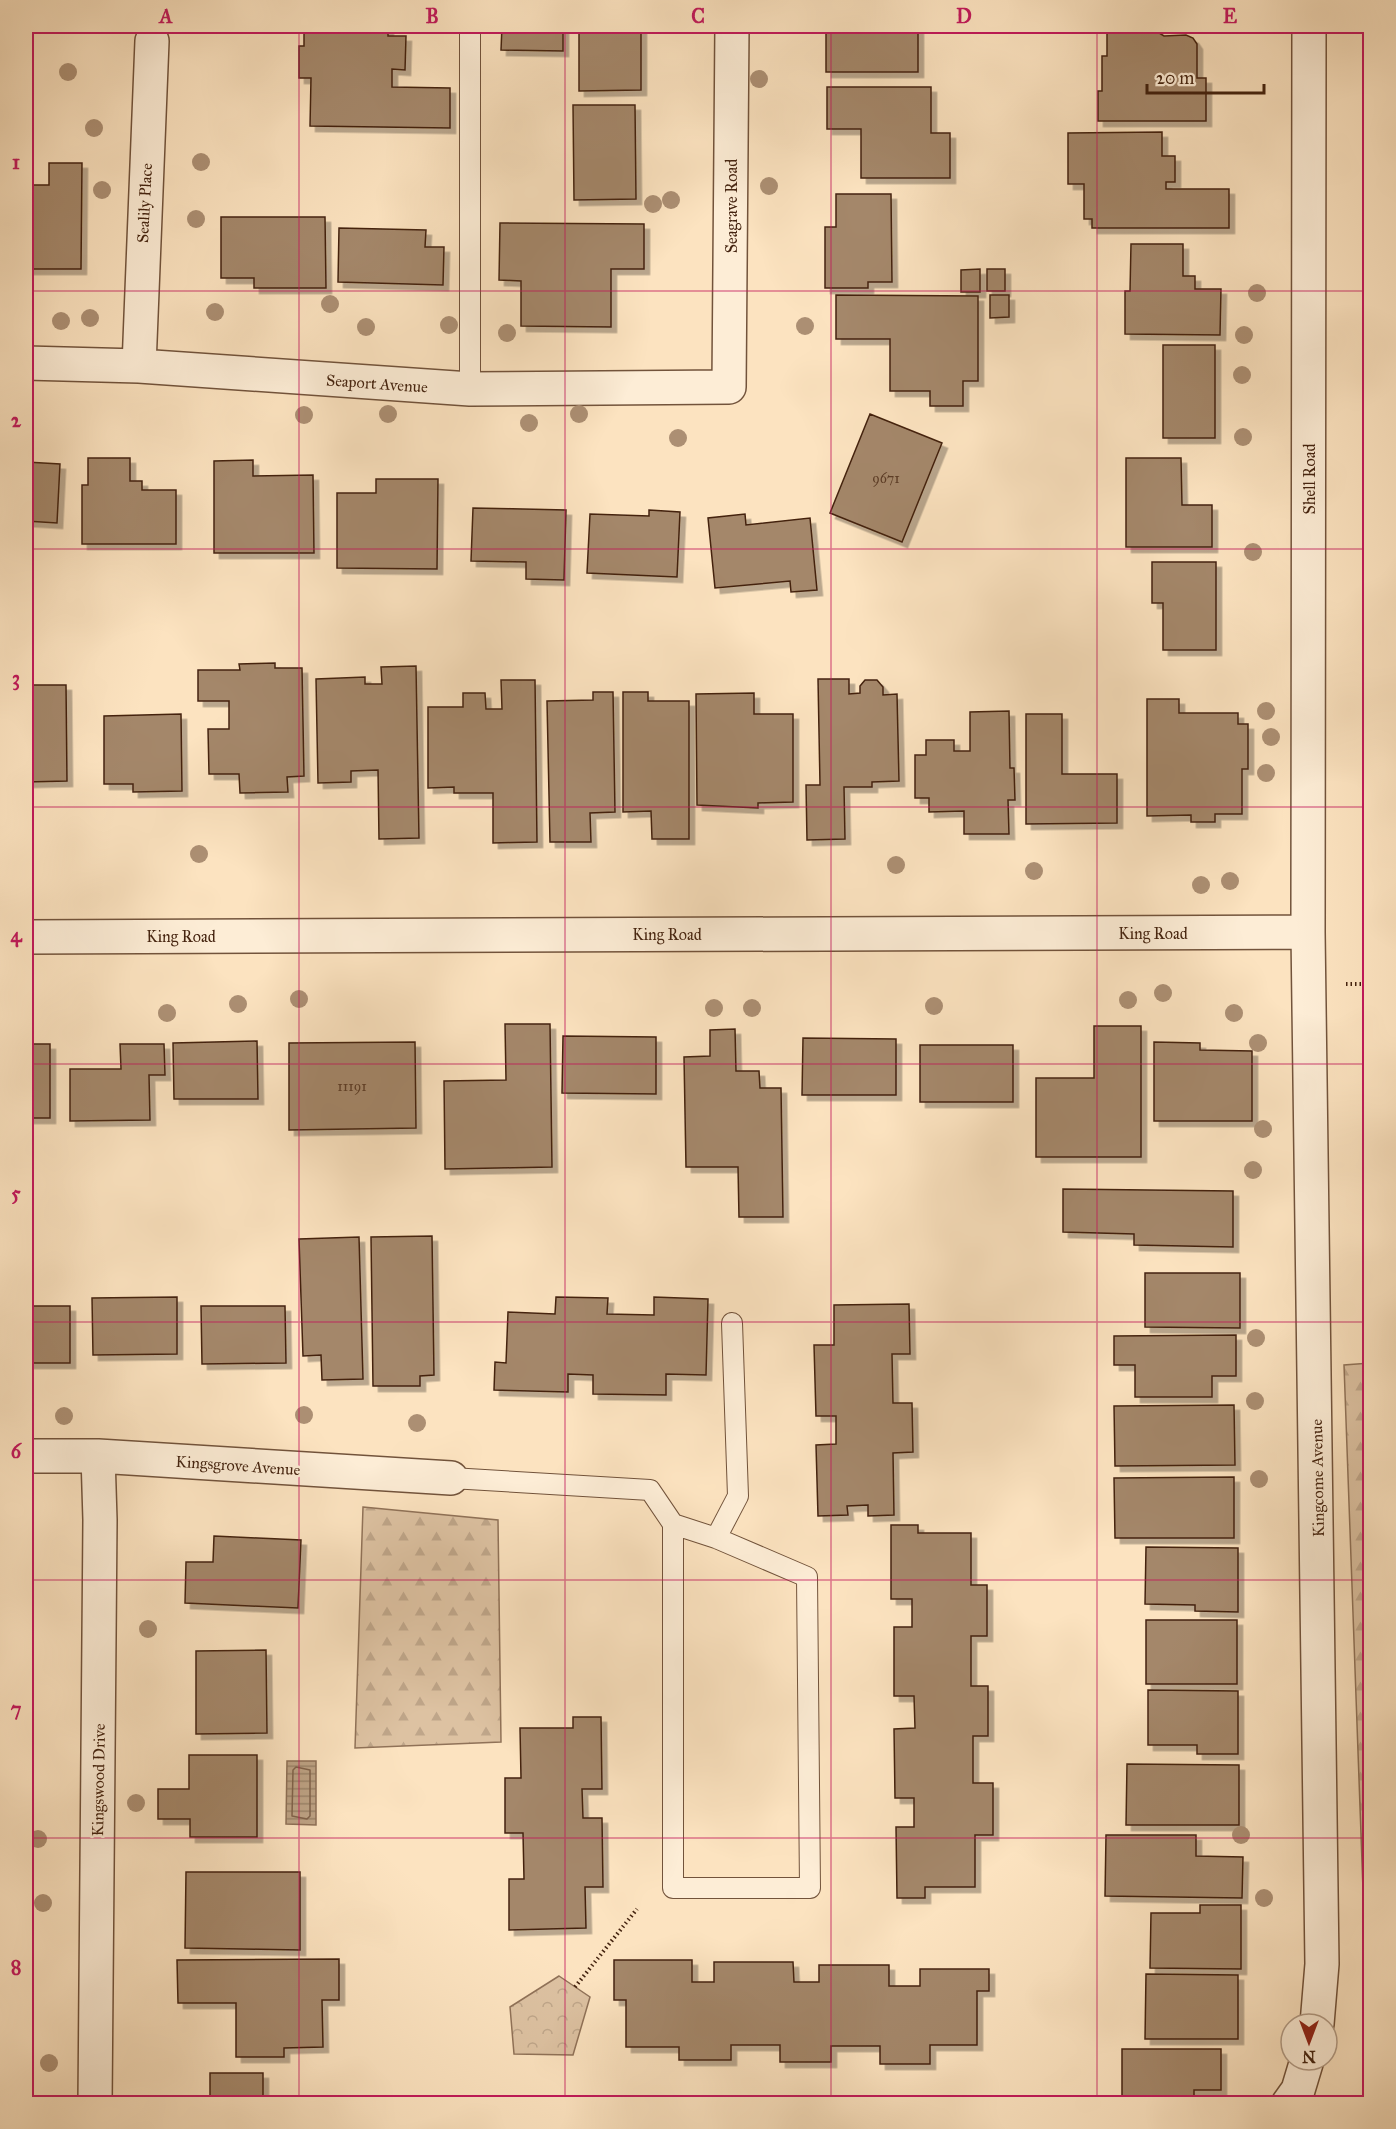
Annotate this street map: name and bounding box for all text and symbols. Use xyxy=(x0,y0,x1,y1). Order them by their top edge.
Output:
text: A xyxy=(157,4,173,28)
text: B xyxy=(425,4,439,28)
text: C xyxy=(691,4,705,28)
text: D xyxy=(956,4,972,28)
text: E xyxy=(1223,4,1238,28)
scale bar xyxy=(1147,57,1264,95)
text: 20 m xyxy=(1156,67,1194,89)
text: 1 xyxy=(12,150,20,174)
street label: Seagrave Road xyxy=(722,159,742,253)
street label: Sealily Place xyxy=(133,162,156,243)
street label: Seaport Avenue xyxy=(325,370,429,397)
text: 2 xyxy=(11,408,22,432)
street label: Shell Road xyxy=(1300,444,1319,514)
house number: 9671 xyxy=(872,470,900,487)
text: 3 xyxy=(12,666,20,691)
text: 4 xyxy=(10,923,22,948)
street label: King Road xyxy=(1118,924,1188,944)
street label: King Road xyxy=(632,925,702,945)
street label: King Road xyxy=(146,927,216,947)
house number: 11191 xyxy=(337,1078,367,1095)
text: 5 xyxy=(11,1181,21,1205)
street label: Kingcome Avenue xyxy=(1307,1418,1329,1537)
text: 6 xyxy=(11,1439,23,1463)
street label: Kingsgrove Avenue xyxy=(175,1452,301,1480)
text: 7 xyxy=(11,1697,22,1721)
street label: Kingswood Drive xyxy=(88,1723,110,1837)
text: 8 xyxy=(11,1955,21,1979)
north arrow xyxy=(1279,2012,1339,2072)
text: N xyxy=(1302,2047,1316,2066)

